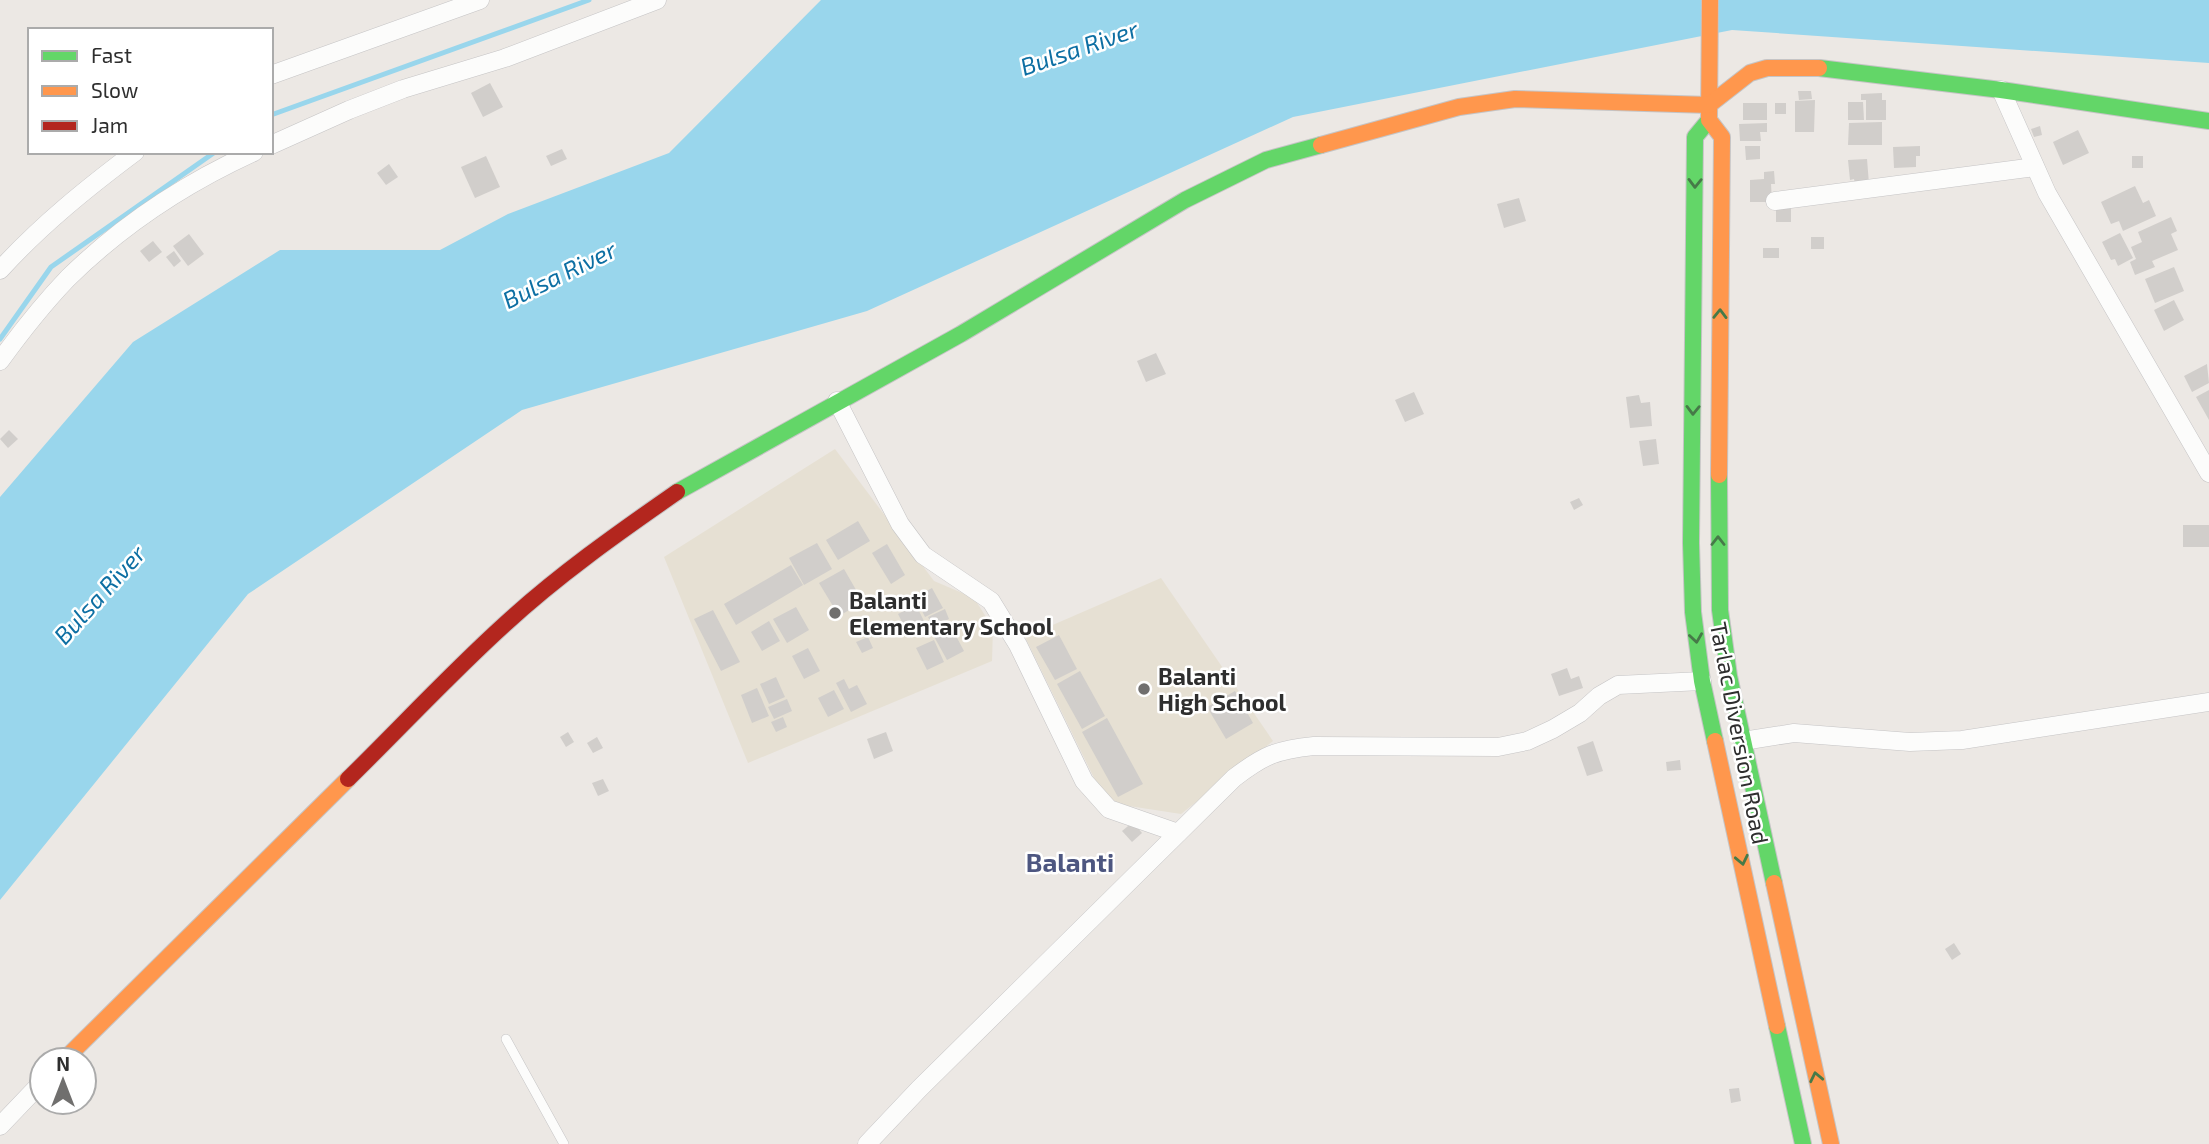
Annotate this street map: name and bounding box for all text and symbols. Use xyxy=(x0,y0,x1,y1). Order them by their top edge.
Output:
water label: Bulsa River xyxy=(1016,13,1142,81)
legend xyxy=(28,28,273,154)
text: Fast xyxy=(91,42,132,67)
text: Slow xyxy=(91,77,138,102)
text: Jam xyxy=(91,112,128,137)
one-way arrow xyxy=(1687,178,1703,189)
water label: Bulsa River xyxy=(498,234,621,314)
one-way arrow xyxy=(1712,308,1728,319)
one-way arrow xyxy=(1685,406,1701,416)
one-way arrow xyxy=(1710,536,1726,546)
water label: Bulsa River xyxy=(47,538,151,649)
place label: Balanti Elementary School xyxy=(849,586,1054,640)
marker: Balanti Elementary School xyxy=(827,605,843,621)
street label: Tarlac Diversion Road xyxy=(1705,620,1775,846)
one-way arrow xyxy=(1689,632,1704,643)
place label: Balanti High School xyxy=(1158,662,1287,716)
marker: Balanti High School xyxy=(1136,681,1152,697)
district label: Balanti xyxy=(1026,846,1114,877)
one-way arrow xyxy=(1733,854,1748,866)
north arrow xyxy=(28,1046,98,1116)
text: N xyxy=(56,1052,70,1075)
one-way arrow xyxy=(1810,1071,1825,1083)

